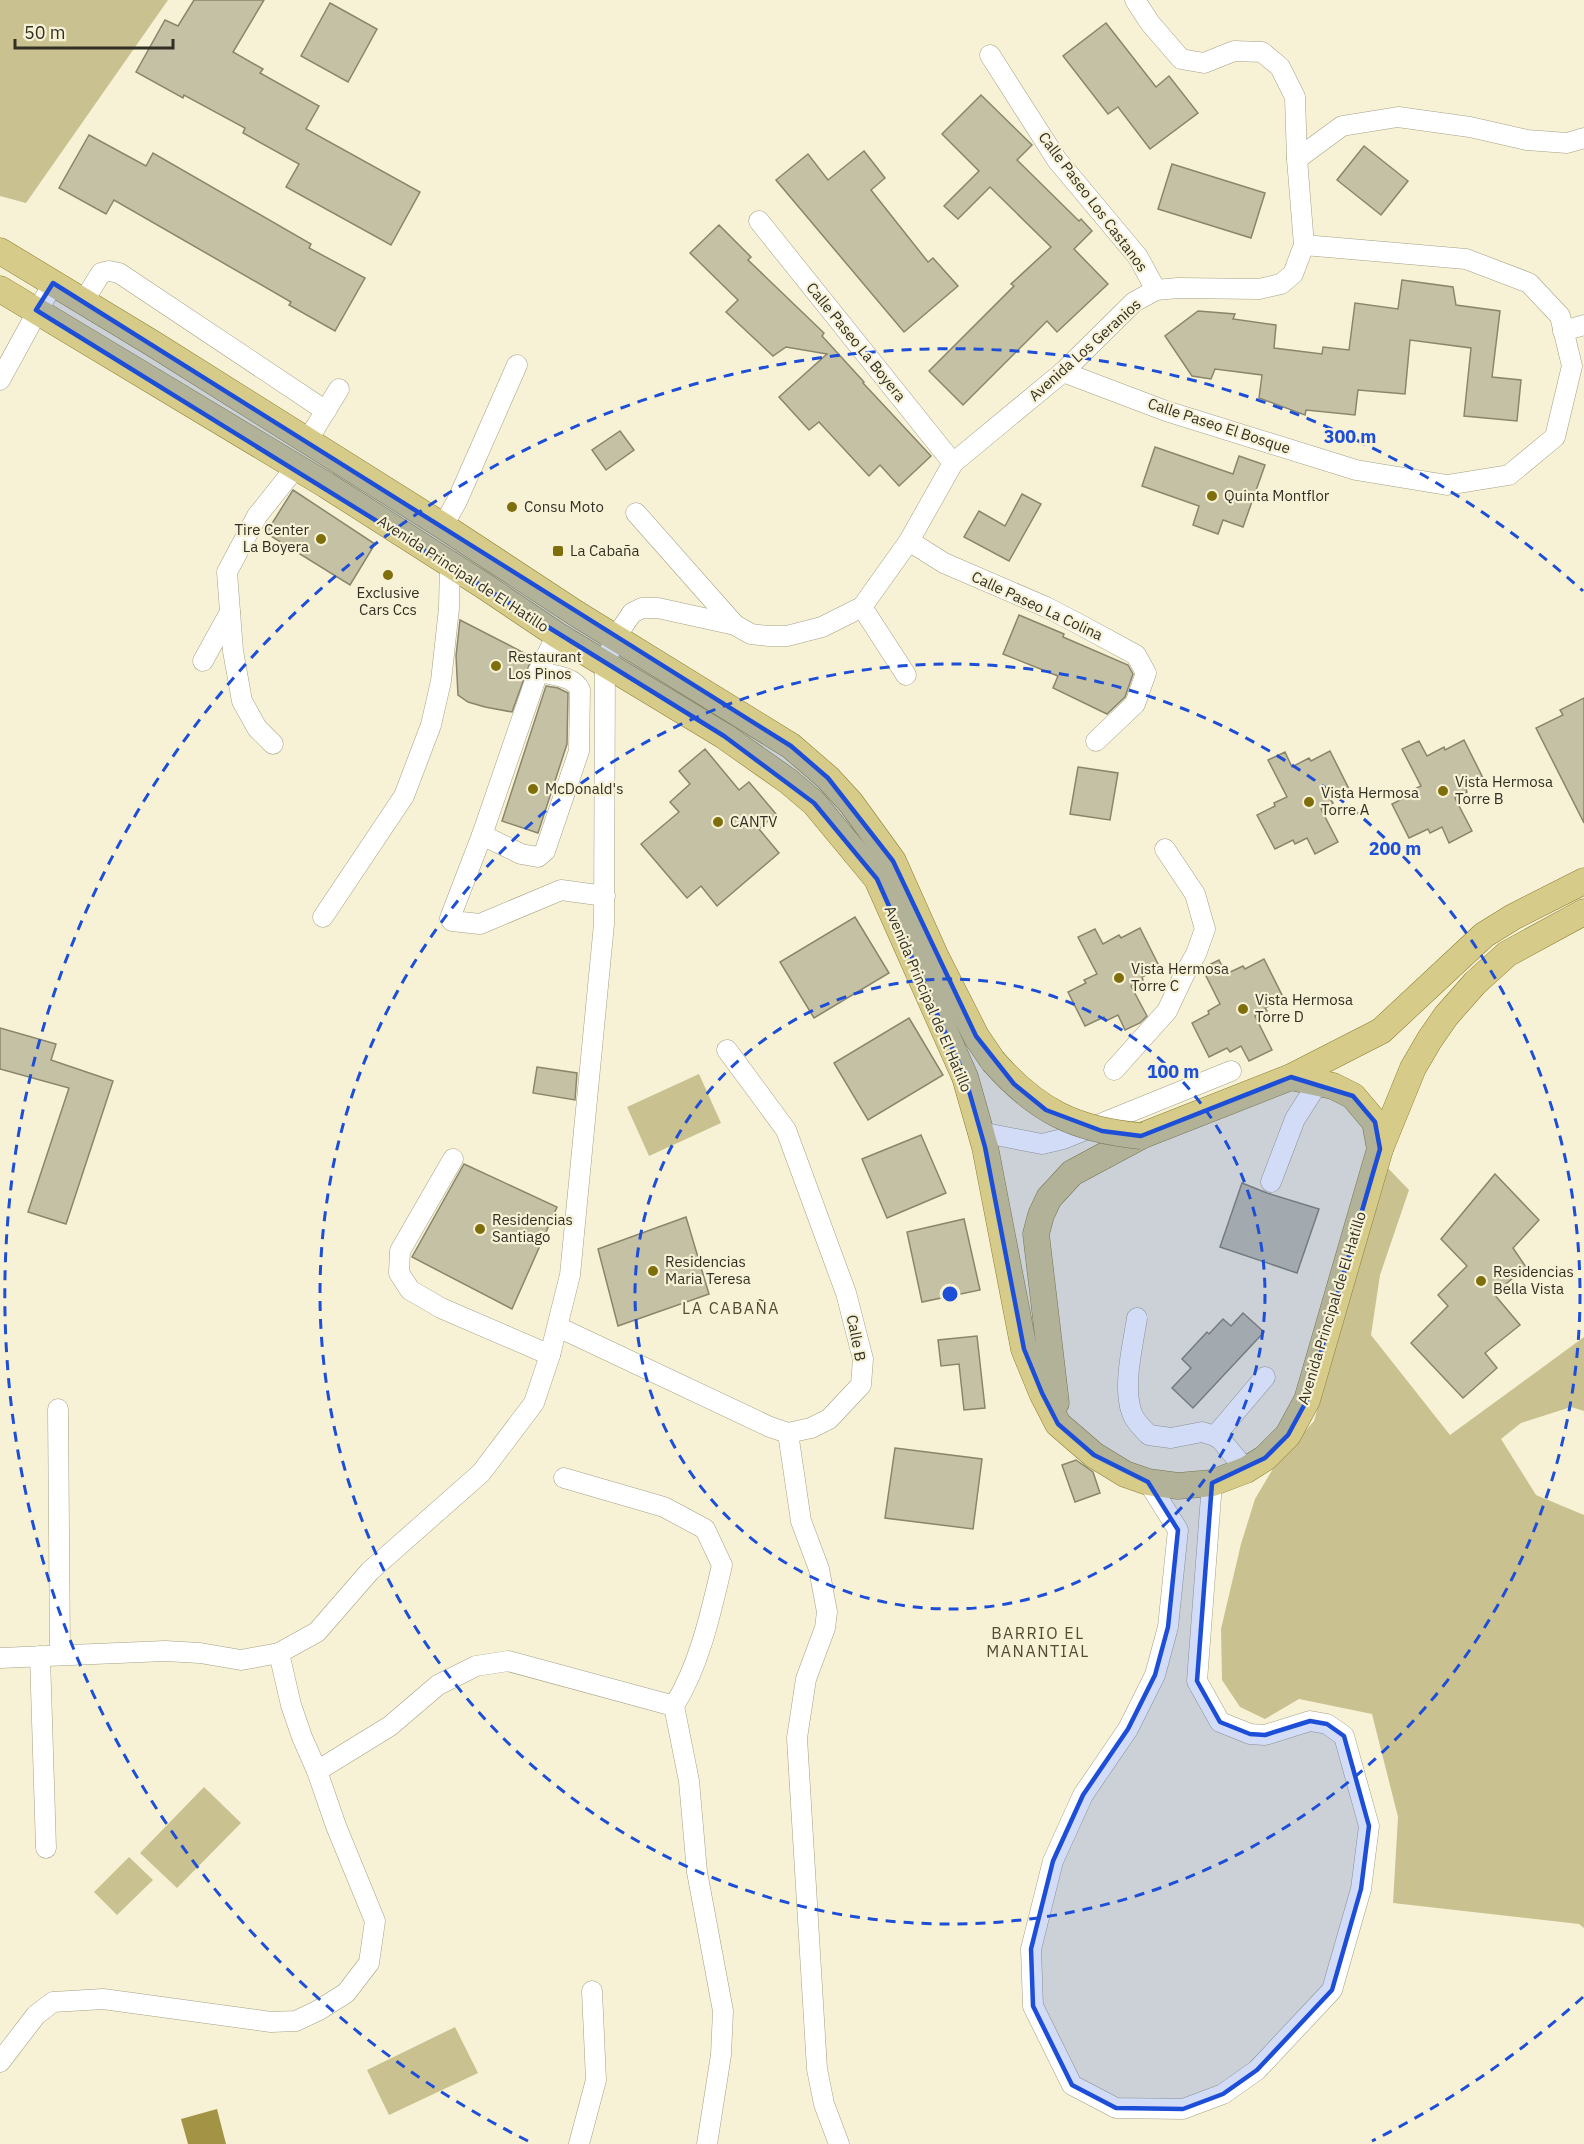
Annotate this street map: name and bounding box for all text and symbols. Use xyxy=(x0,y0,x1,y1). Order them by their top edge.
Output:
scale bar xyxy=(15,12,172,50)
text: 50 m xyxy=(24,21,66,44)
street label: Calle Paseo Los Castanos xyxy=(1035,128,1152,275)
street label: Calle Paseo La Boyera xyxy=(802,278,910,405)
street label: Avenida Los Geranios xyxy=(1025,294,1145,405)
street label: Calle Paseo El Bosque xyxy=(1145,393,1293,458)
text: 300 m xyxy=(1324,425,1376,448)
place label: Quinta Montflor xyxy=(1224,486,1330,505)
marker: Quinta Montflor xyxy=(1205,489,1219,503)
place label: Consu Moto xyxy=(524,497,604,516)
marker: Consu Moto xyxy=(505,500,519,514)
street label: Avenida Principal de El Hatillo xyxy=(374,511,553,636)
place label: Tire Center La Boyera xyxy=(234,520,309,556)
marker: Tire Center La Boyera xyxy=(314,532,328,546)
place label: La Cabaña xyxy=(570,541,640,560)
marker: La Cabaña xyxy=(551,544,565,558)
street label: Calle Paseo La Colina xyxy=(969,567,1106,644)
marker: Exclusive Cars Ccs xyxy=(381,568,395,582)
place label: Exclusive Cars Ccs xyxy=(357,583,419,619)
place label: Restaurant Los Pinos xyxy=(508,647,582,683)
marker: Restaurant Los Pinos xyxy=(489,659,503,673)
place label: Vista Hermosa Torre B xyxy=(1455,772,1553,808)
place label: McDonald's xyxy=(545,779,623,798)
marker: McDonald's xyxy=(526,782,540,796)
place label: Vista Hermosa Torre A xyxy=(1321,783,1419,819)
marker: Vista Hermosa Torre B xyxy=(1436,784,1450,798)
marker: Vista Hermosa Torre A xyxy=(1302,795,1316,809)
place label: CANTV xyxy=(730,812,777,831)
marker: CANTV xyxy=(711,815,725,829)
text: 200 m xyxy=(1369,837,1421,860)
street label: Avenida Principal de El Hatillo xyxy=(881,903,976,1095)
place label: Vista Hermosa Torre C xyxy=(1131,959,1229,995)
marker: Vista Hermosa Torre C xyxy=(1112,971,1126,985)
place label: Vista Hermosa Torre D xyxy=(1255,990,1353,1026)
marker: Vista Hermosa Torre D xyxy=(1236,1002,1250,1016)
text: 100 m xyxy=(1147,1060,1199,1083)
street label: Avenida Principal de El Hatillo xyxy=(1293,1209,1370,1407)
place label: Residencias Santiago xyxy=(492,1210,573,1246)
marker: Residencias Santiago xyxy=(473,1222,487,1236)
place label: Residencias Maria Teresa xyxy=(665,1252,751,1288)
place label: Residencias Bella Vista xyxy=(1493,1262,1574,1298)
marker: Residencias Maria Teresa xyxy=(646,1264,660,1278)
marker: Residencias Bella Vista xyxy=(1474,1274,1488,1288)
centre of rings xyxy=(940,1284,960,1304)
district label: LA CABAÑA xyxy=(682,1298,780,1318)
street label: Calle B xyxy=(843,1313,870,1363)
district label: BARRIO EL MANANTIAL xyxy=(986,1623,1090,1661)

